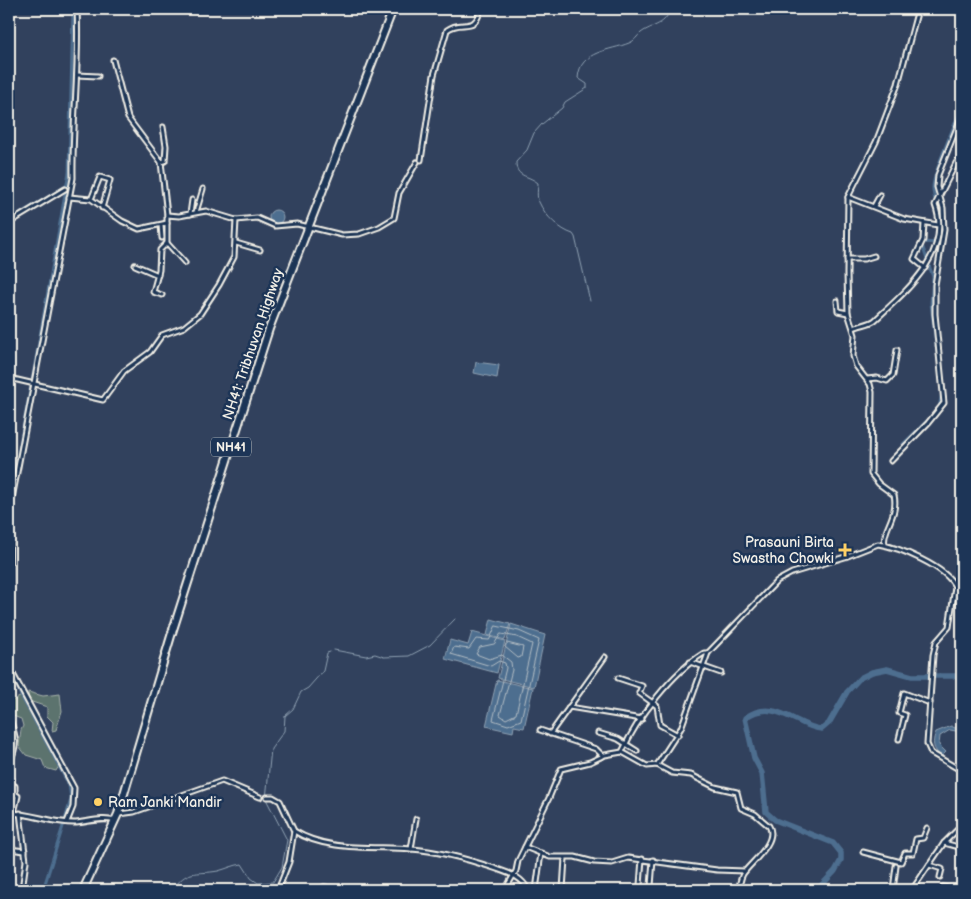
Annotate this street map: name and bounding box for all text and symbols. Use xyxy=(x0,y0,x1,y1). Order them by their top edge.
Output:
street label: NH41: Tribhuvan Highway xyxy=(219,265,287,422)
road number: NH41 xyxy=(211,438,251,457)
place label: Prasauni Birta Swastha Chowki xyxy=(733,534,834,567)
marker: Prasauni Birta Swastha Chowki xyxy=(838,543,852,557)
place label: Ram Janki Mandir xyxy=(108,794,222,811)
marker: Ram Janki Mandir xyxy=(92,796,104,808)

